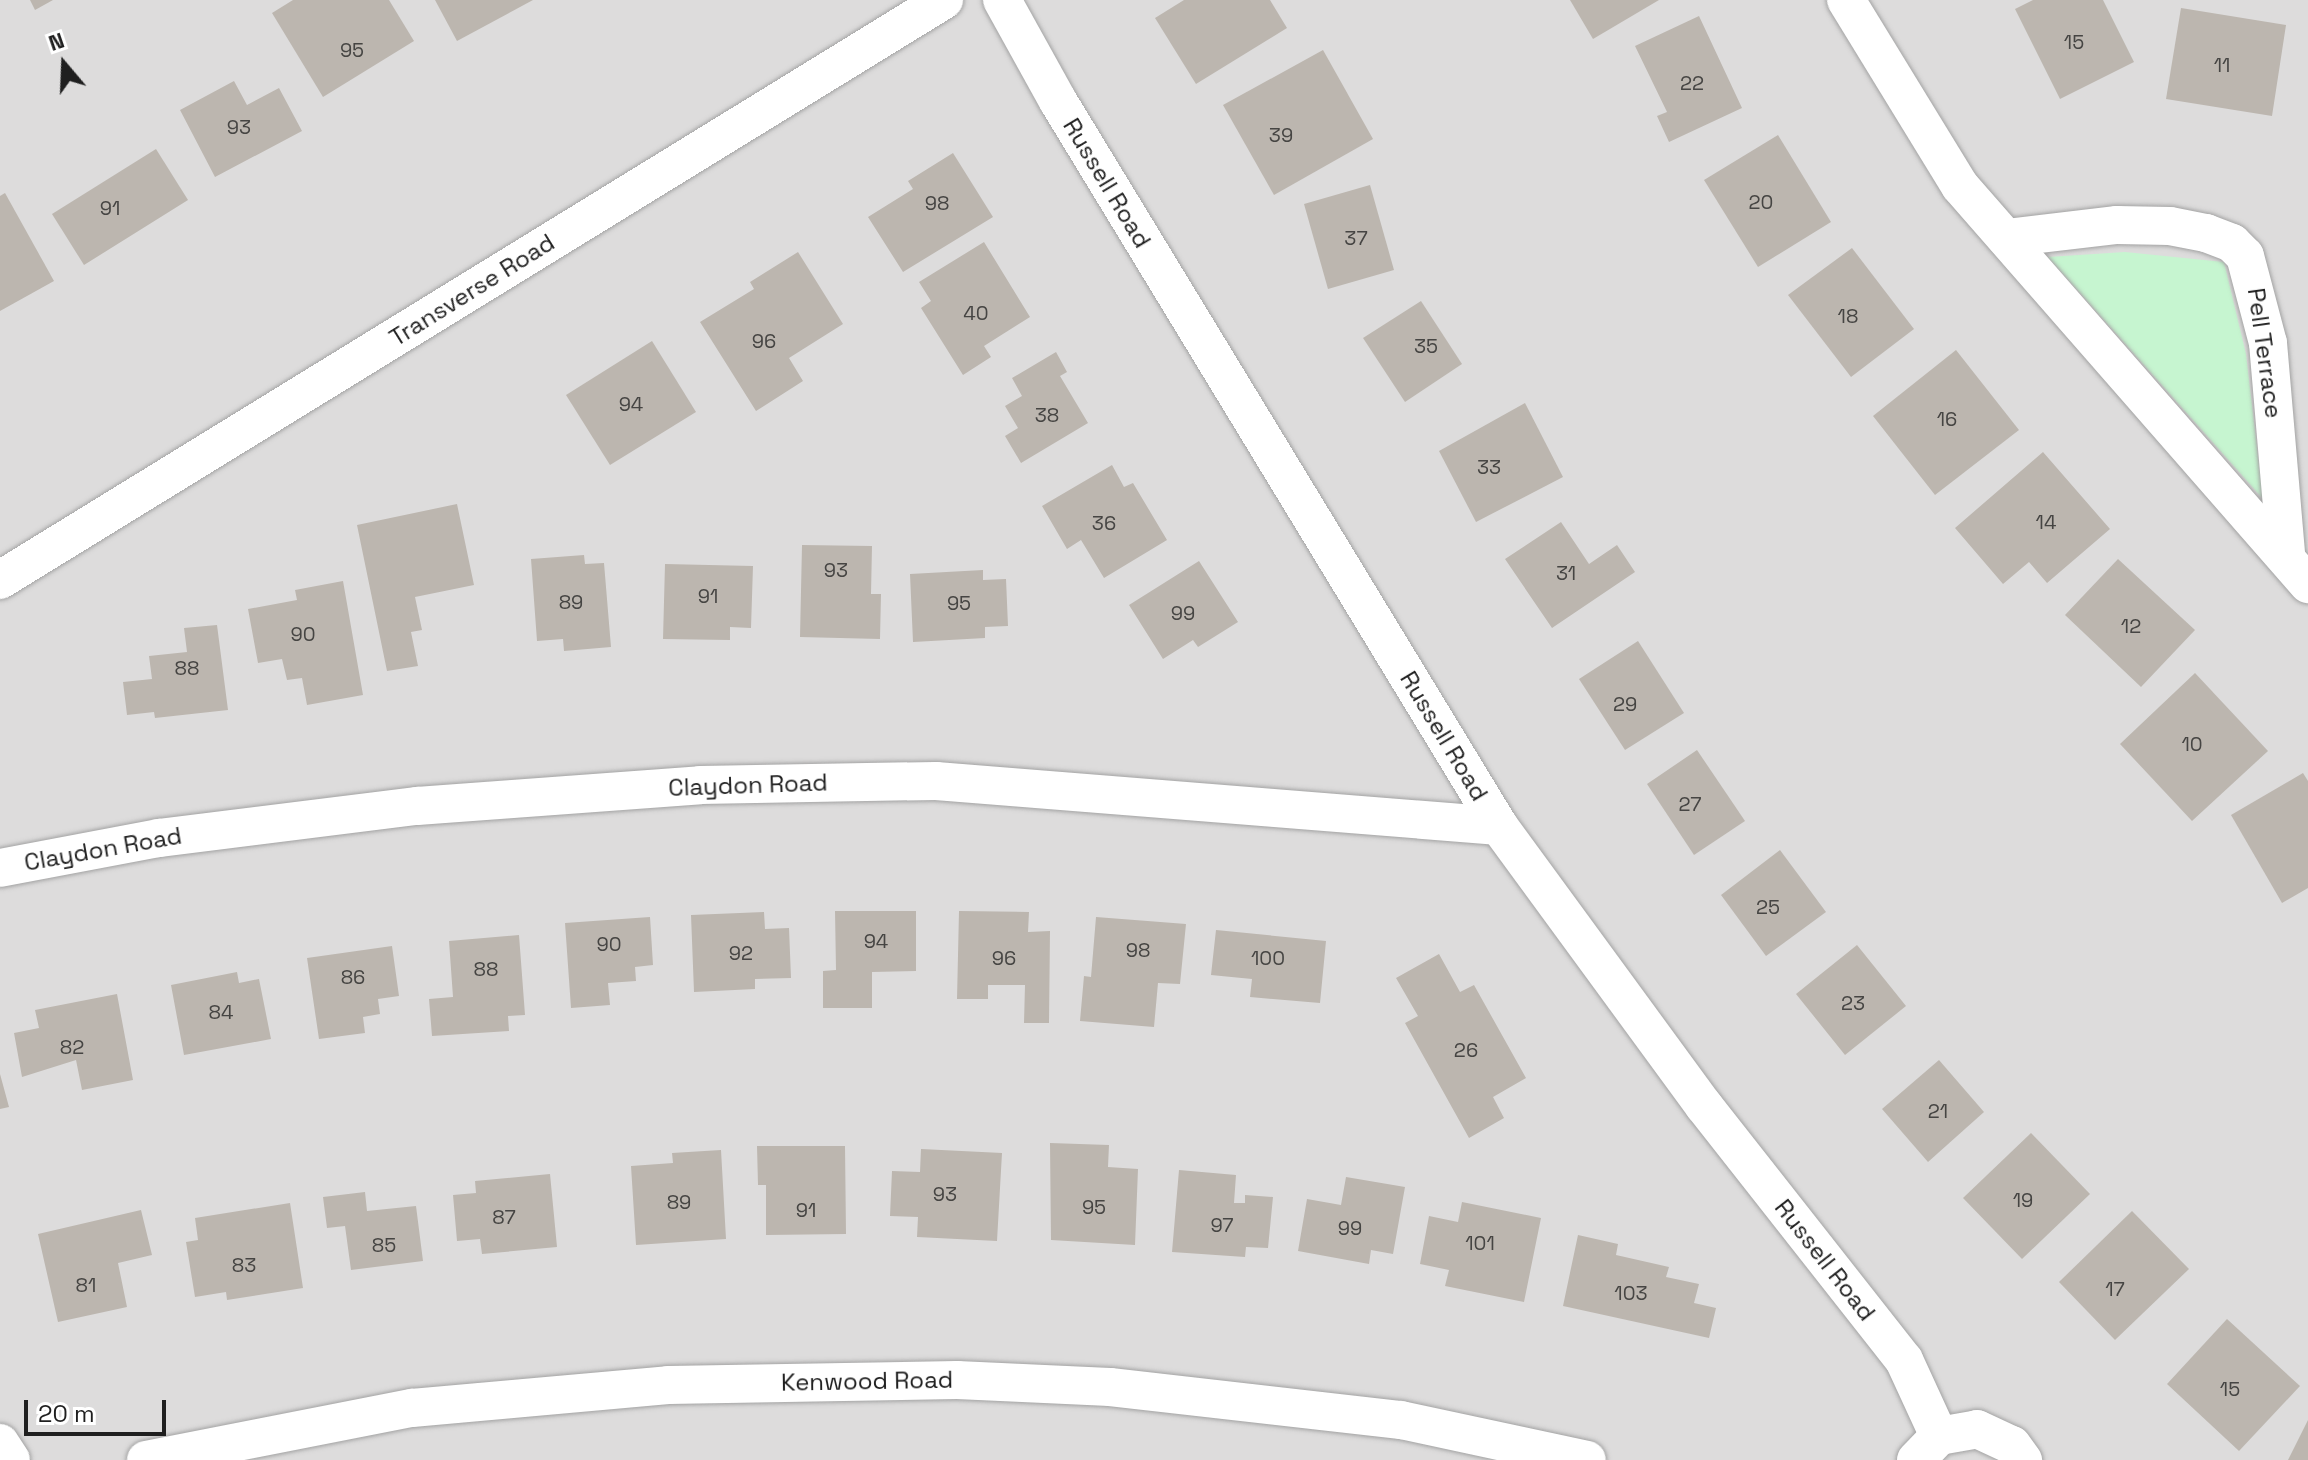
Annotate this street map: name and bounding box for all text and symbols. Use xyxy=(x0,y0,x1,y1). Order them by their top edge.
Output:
north arrow xyxy=(24,24,104,104)
text: N xyxy=(45,26,68,57)
house number: 15 xyxy=(2064,30,2084,54)
house number: 95 xyxy=(340,38,364,62)
house number: 11 xyxy=(2214,53,2230,77)
house number: 22 xyxy=(1680,71,1704,95)
street label: Russell Road xyxy=(1057,113,1157,253)
house number: 93 xyxy=(227,115,251,139)
house number: 39 xyxy=(1269,123,1293,147)
house number: 20 xyxy=(1749,190,1773,214)
house number: 98 xyxy=(925,191,949,215)
house number: 91 xyxy=(100,196,120,220)
house number: 37 xyxy=(1344,226,1368,250)
street label: Transverse Road xyxy=(384,228,560,352)
street label: Pell Terrace xyxy=(2242,286,2288,420)
house number: 40 xyxy=(963,301,989,325)
house number: 18 xyxy=(1838,304,1858,328)
house number: 96 xyxy=(752,329,776,353)
house number: 35 xyxy=(1414,334,1438,358)
house number: 94 xyxy=(619,392,643,416)
house number: 38 xyxy=(1035,403,1059,427)
house number: 16 xyxy=(1937,407,1957,431)
house number: 33 xyxy=(1477,455,1501,479)
house number: 14 xyxy=(2036,510,2056,534)
house number: 36 xyxy=(1092,511,1116,535)
house number: 93 xyxy=(824,558,848,582)
house number: 31 xyxy=(1556,561,1576,585)
house number: 91 xyxy=(698,584,718,608)
house number: 89 xyxy=(559,590,583,614)
house number: 95 xyxy=(947,591,971,615)
house number: 99 xyxy=(1171,601,1195,625)
house number: 12 xyxy=(2121,614,2141,638)
house number: 90 xyxy=(290,622,316,646)
house number: 88 xyxy=(175,656,199,680)
street label: Russell Road xyxy=(1394,666,1494,806)
house number: 29 xyxy=(1613,692,1637,716)
house number: 10 xyxy=(2181,732,2203,756)
street label: Claydon Road xyxy=(668,768,828,802)
house number: 27 xyxy=(1678,792,1702,816)
street label: Claydon Road xyxy=(22,821,184,877)
house number: 25 xyxy=(1756,895,1780,919)
house number: 94 xyxy=(864,929,888,953)
house number: 90 xyxy=(596,932,622,956)
house number: 98 xyxy=(1126,938,1150,962)
house number: 92 xyxy=(729,941,753,965)
house number: 96 xyxy=(992,946,1016,970)
house number: 100 xyxy=(1251,946,1285,970)
house number: 88 xyxy=(474,957,498,981)
house number: 86 xyxy=(341,965,365,989)
house number: 23 xyxy=(1841,991,1865,1015)
house number: 84 xyxy=(209,1000,233,1024)
house number: 82 xyxy=(60,1035,84,1059)
house number: 26 xyxy=(1454,1038,1478,1062)
house number: 21 xyxy=(1928,1099,1948,1123)
house number: 93 xyxy=(933,1182,957,1206)
house number: 19 xyxy=(2013,1188,2033,1212)
house number: 89 xyxy=(667,1190,691,1214)
street label: Russell Road xyxy=(1769,1194,1881,1326)
house number: 95 xyxy=(1082,1195,1106,1219)
house number: 91 xyxy=(796,1198,816,1222)
house number: 87 xyxy=(492,1205,516,1229)
house number: 97 xyxy=(1210,1213,1234,1237)
house number: 99 xyxy=(1338,1216,1362,1240)
house number: 101 xyxy=(1465,1231,1495,1255)
house number: 85 xyxy=(372,1233,396,1257)
house number: 83 xyxy=(232,1253,256,1277)
house number: 81 xyxy=(76,1273,96,1297)
house number: 17 xyxy=(2105,1277,2125,1301)
house number: 103 xyxy=(1614,1281,1648,1305)
street label: Kenwood Road xyxy=(781,1365,953,1397)
house number: 15 xyxy=(2220,1377,2240,1401)
scale bar xyxy=(28,1384,170,1434)
text: 20 m xyxy=(38,1398,95,1429)

